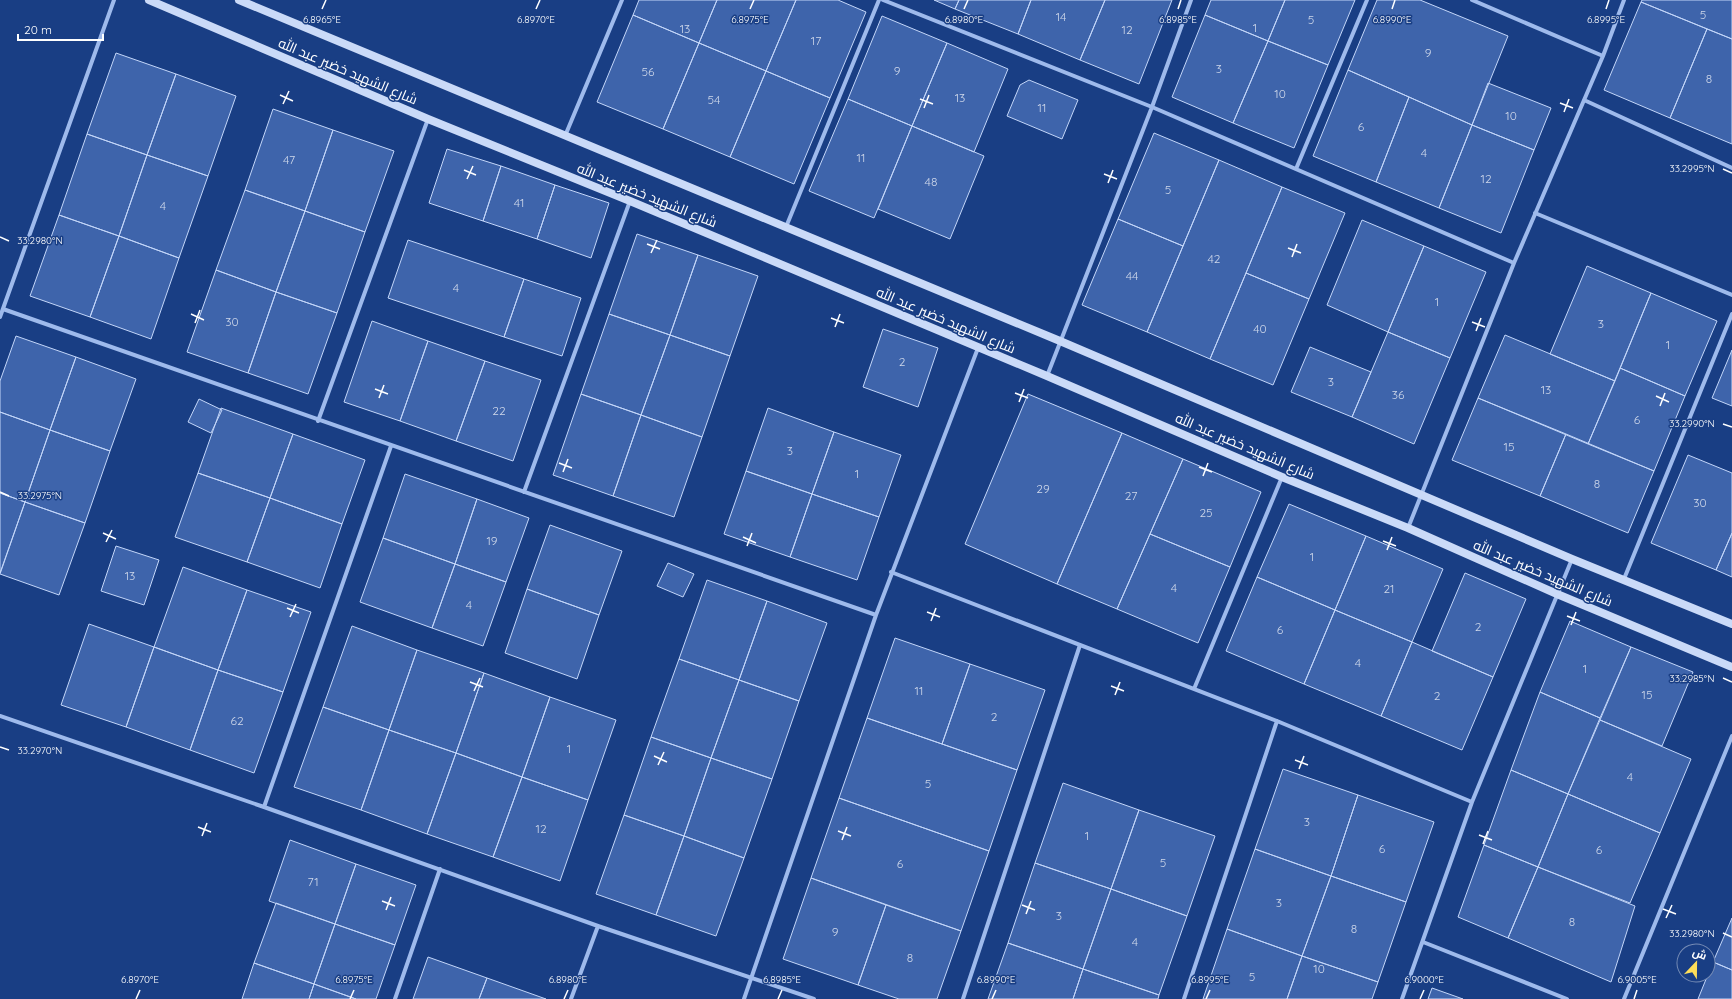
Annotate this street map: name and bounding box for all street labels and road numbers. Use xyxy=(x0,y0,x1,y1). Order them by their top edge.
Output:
street label: شارع الشهيد خضير عبد الله xyxy=(276,34,420,108)
street label: شارع الشهيد خضير عبد الله xyxy=(574,159,720,231)
street label: شارع الشهيد خضير عبد الله xyxy=(874,283,1018,357)
street label: شارع الشهيد خضير عبد الله xyxy=(1173,409,1317,483)
street label: شارع الشهيد خضير عبد الله xyxy=(1471,536,1615,610)

